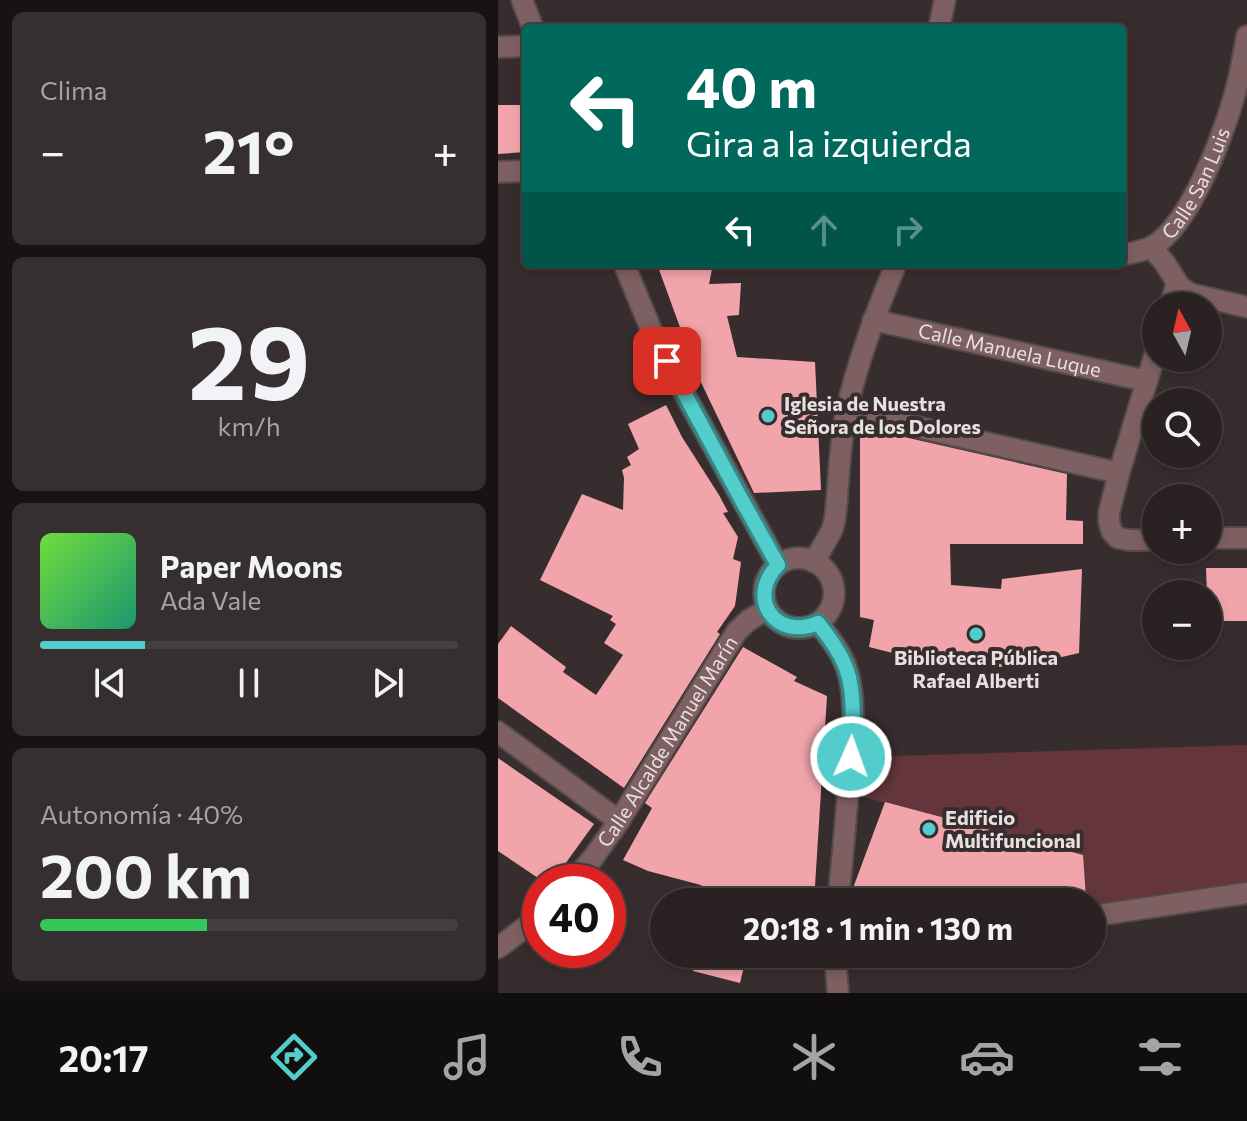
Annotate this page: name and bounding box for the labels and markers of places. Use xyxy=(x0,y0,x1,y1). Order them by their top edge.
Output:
pin xyxy=(633,327,701,395)
place label: Iglesia de Nuestra Señora de los Dolores xyxy=(784,391,981,438)
marker: Iglesia de Nuestra Señora de los Dolores xyxy=(759,407,777,425)
marker: Biblioteca Pública Rafael Alberti xyxy=(967,625,985,643)
place label: Biblioteca Pública Rafael Alberti xyxy=(894,645,1058,692)
place label: Edificio Multifuncional xyxy=(945,805,1081,852)
marker: Edificio Multifuncional xyxy=(920,820,938,838)

